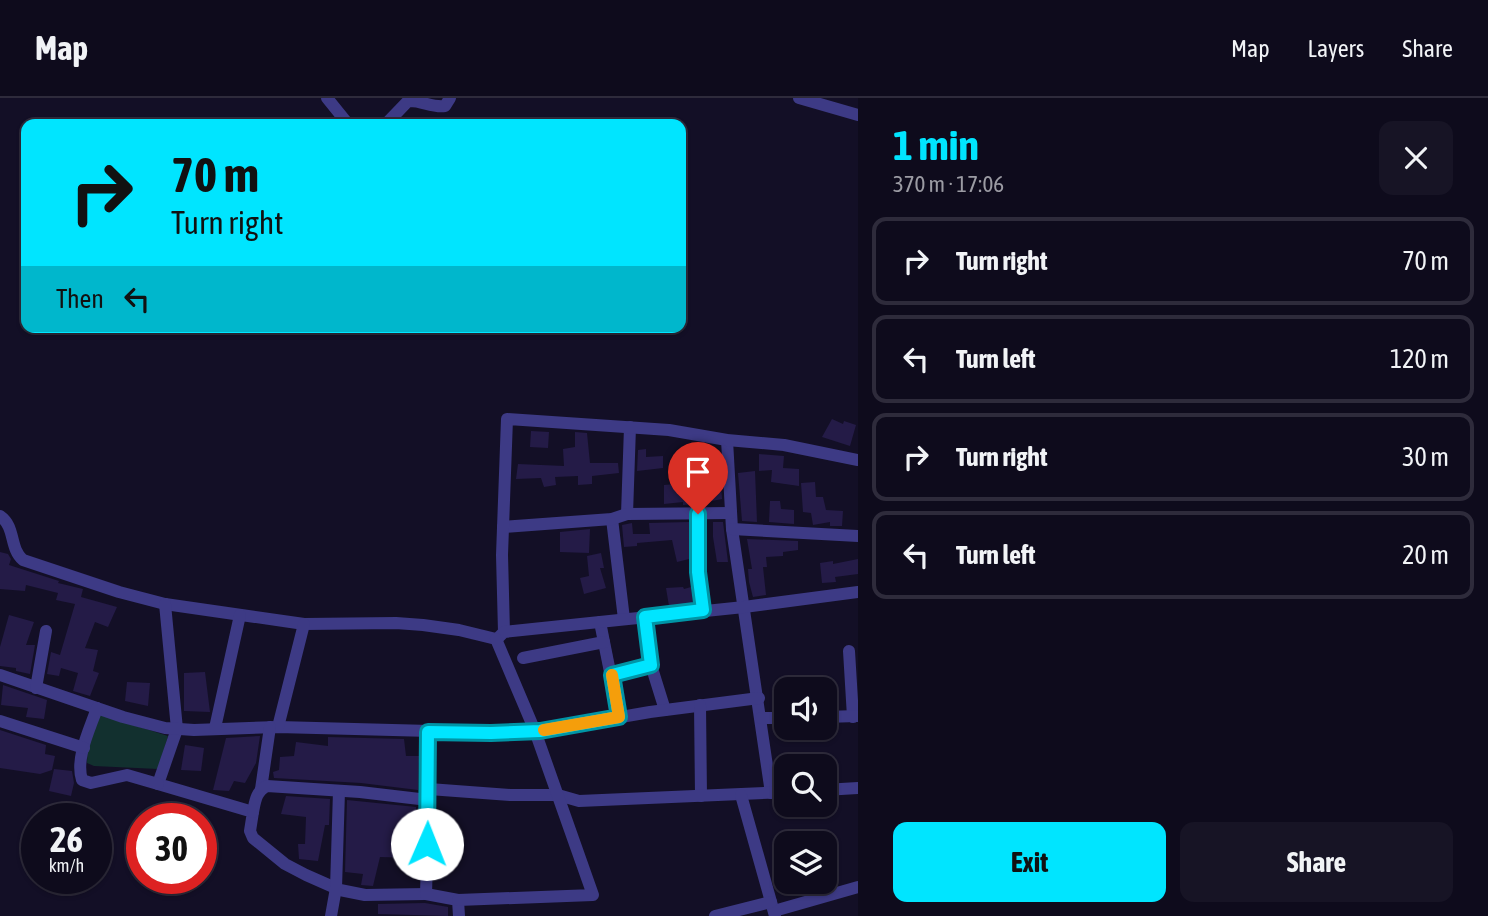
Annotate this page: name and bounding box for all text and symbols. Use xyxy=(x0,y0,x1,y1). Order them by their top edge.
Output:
text: Map xyxy=(35,29,88,67)
text: Map xyxy=(1231,35,1270,62)
text: Layers xyxy=(1308,35,1364,62)
text: Share xyxy=(1402,35,1453,62)
text: 1 min xyxy=(893,121,979,169)
button: close xyxy=(1379,121,1453,195)
text: 70 m xyxy=(171,146,259,202)
icon: right xyxy=(56,147,147,238)
text: 370 m · 17:06 xyxy=(893,171,1004,197)
text: Turn right xyxy=(171,204,284,241)
icon: right xyxy=(897,242,935,280)
text: Turn right xyxy=(956,246,1047,276)
text: 70 m xyxy=(1402,246,1449,276)
icon: left xyxy=(118,280,156,318)
text: Then xyxy=(56,284,104,314)
icon: left xyxy=(897,340,935,378)
text: Turn left xyxy=(956,344,1036,374)
text: 120 m xyxy=(1390,344,1449,374)
icon: right xyxy=(897,438,935,476)
pin xyxy=(668,442,728,514)
text: Turn right xyxy=(956,442,1047,472)
text: 30 m xyxy=(1402,442,1449,472)
icon: arrive xyxy=(679,453,717,491)
icon: left xyxy=(897,536,935,574)
text: Turn left xyxy=(956,540,1036,570)
text: 20 m xyxy=(1402,540,1449,570)
map controls xyxy=(774,677,837,894)
button: sound xyxy=(774,677,837,740)
button: search xyxy=(774,754,837,817)
speed limit sign: 30 xyxy=(126,803,217,894)
position arrow xyxy=(390,807,464,881)
text: 26 xyxy=(50,819,83,859)
button: Exit xyxy=(893,822,1166,902)
button: Share xyxy=(1180,822,1453,902)
button: layers xyxy=(774,831,837,894)
text: km/h xyxy=(49,855,84,876)

